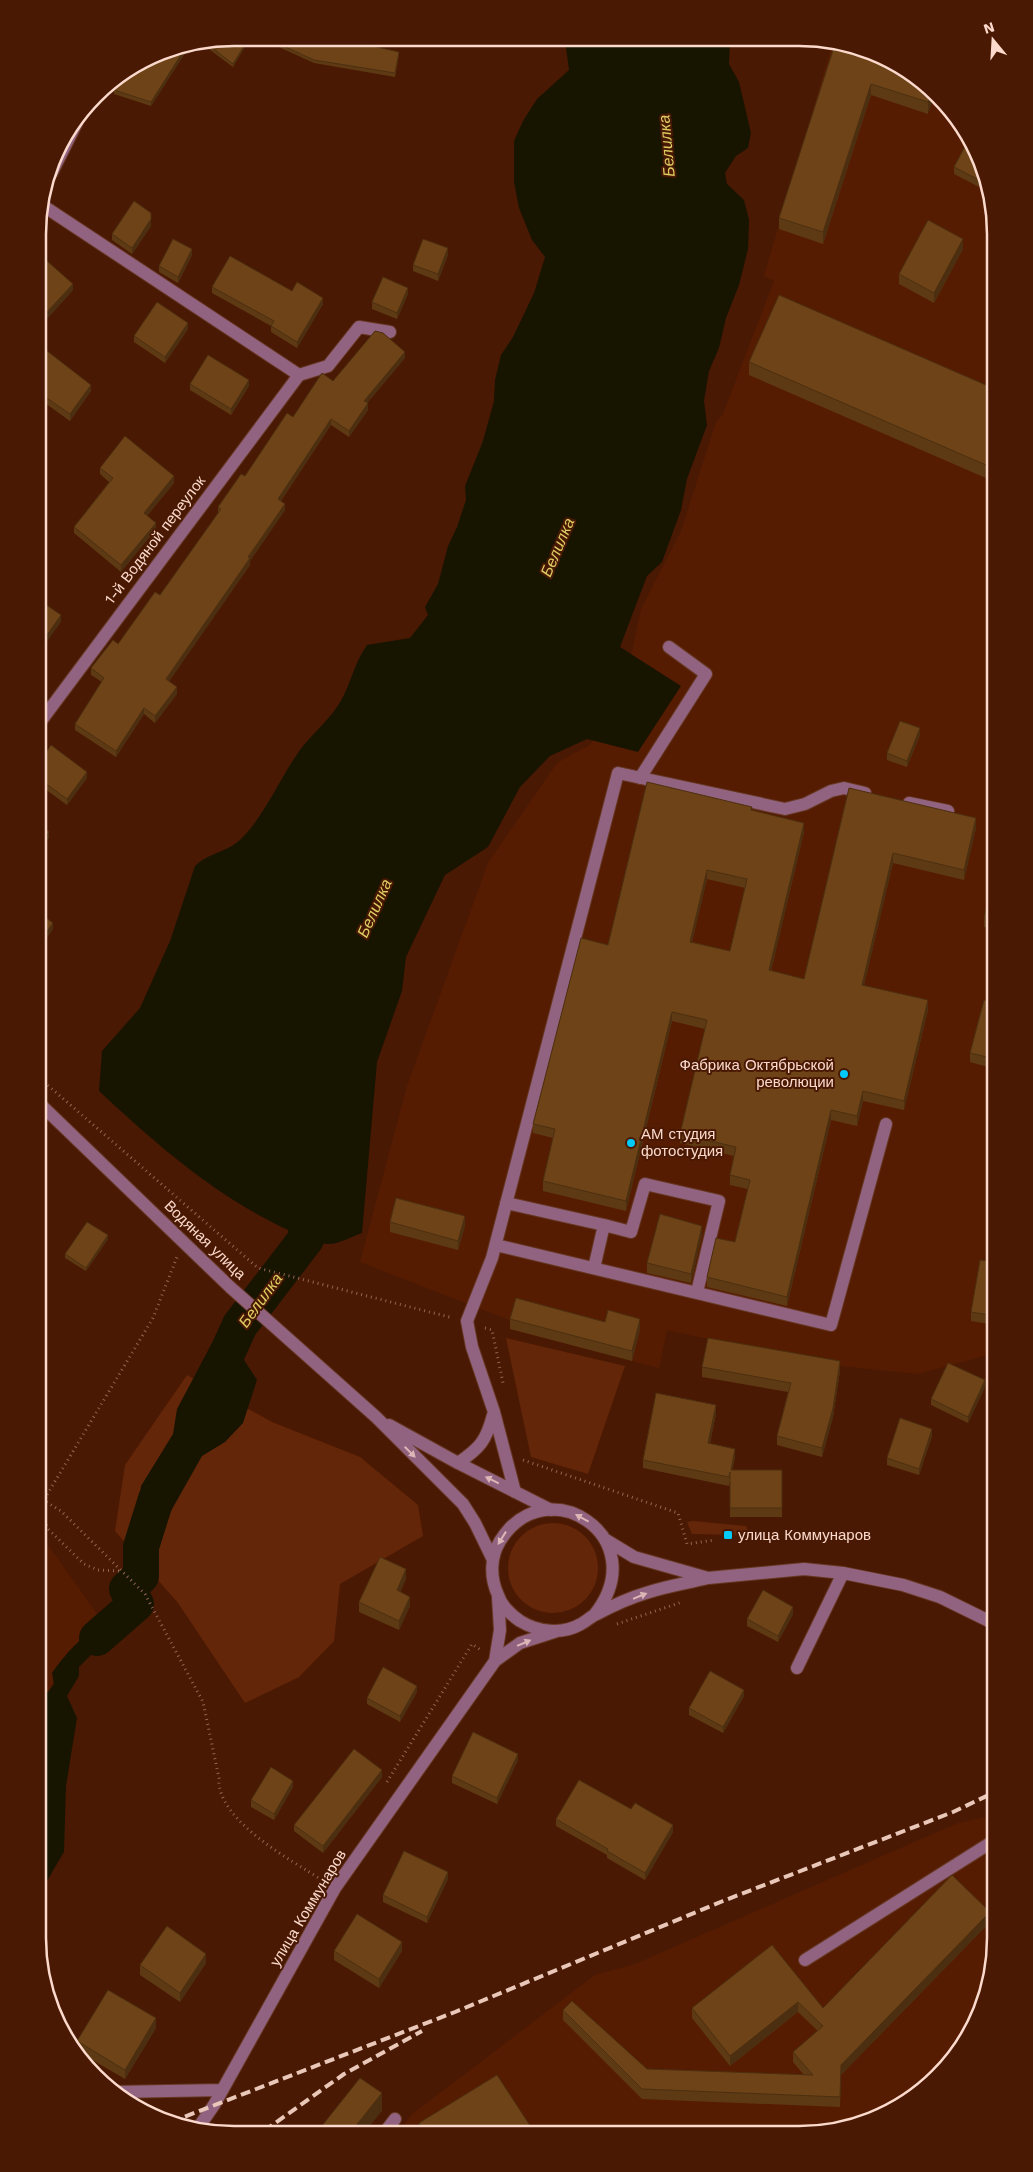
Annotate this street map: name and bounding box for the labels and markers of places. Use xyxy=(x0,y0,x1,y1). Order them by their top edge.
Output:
place label: Фабрика Октябрьской революции xyxy=(680,1056,834,1091)
marker: Фабрика Октябрьской революции xyxy=(838,1068,850,1080)
place label: АМ студия фотостудия xyxy=(641,1125,723,1160)
marker: АМ студия фотостудия xyxy=(625,1137,637,1149)
place label: улица Коммунаров xyxy=(738,1526,871,1544)
marker: улица Коммунаров xyxy=(722,1529,734,1541)

